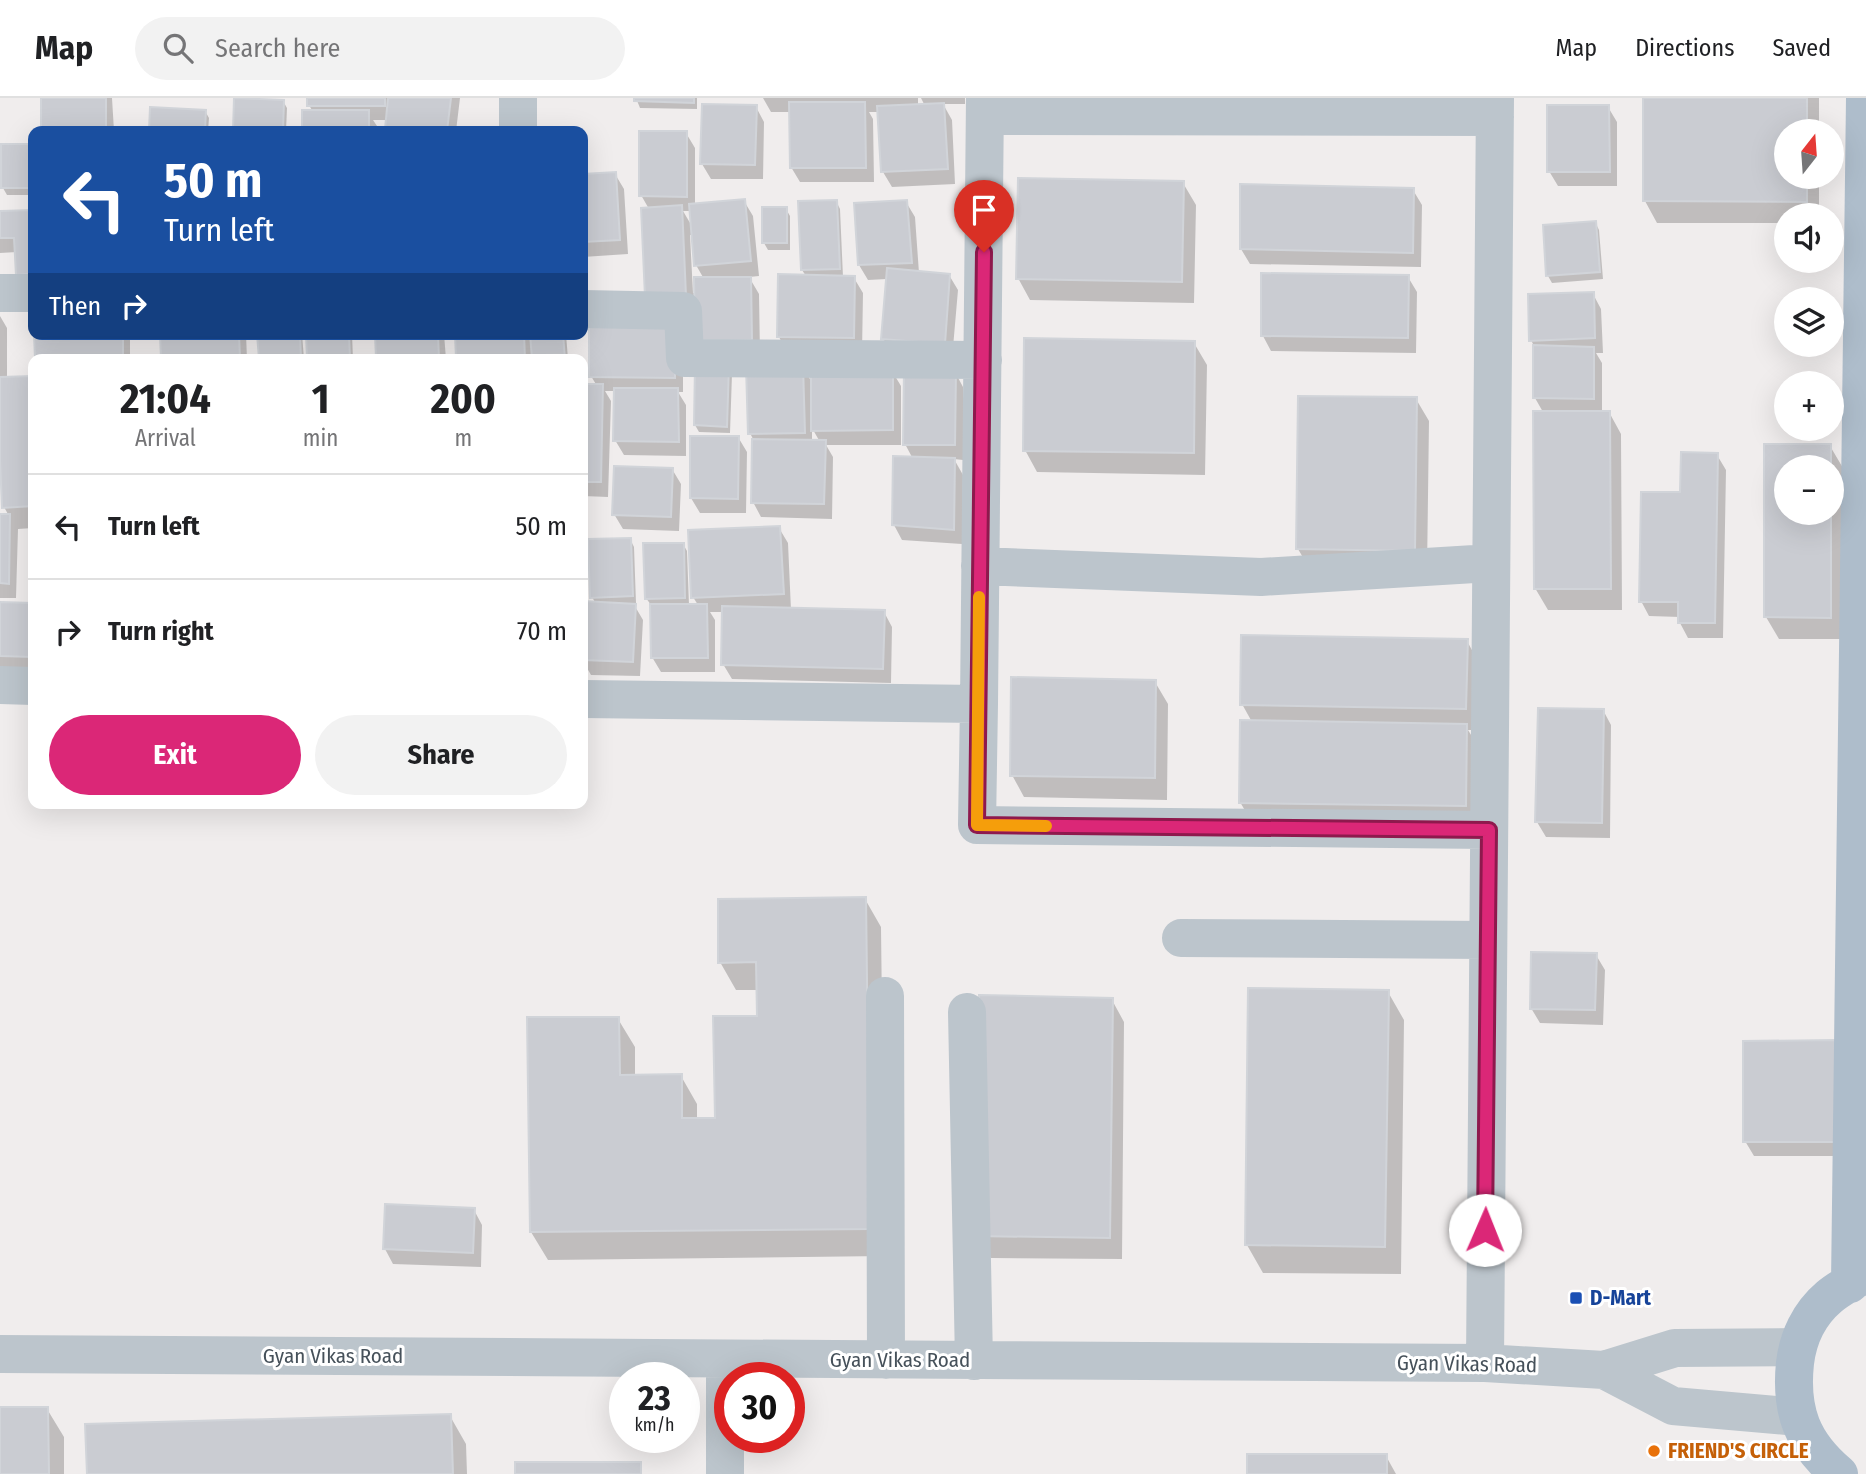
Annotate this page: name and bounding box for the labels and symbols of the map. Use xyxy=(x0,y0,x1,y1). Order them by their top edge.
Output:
north arrow xyxy=(1774,119,1844,189)
pin xyxy=(954,180,1014,252)
position arrow xyxy=(1448,1193,1522,1267)
place label: D-Mart xyxy=(1590,1285,1652,1311)
marker: D-Mart xyxy=(1568,1290,1584,1306)
street label: Gyan Vikas Road xyxy=(263,1343,403,1369)
street label: Gyan Vikas Road xyxy=(830,1347,970,1373)
street label: Gyan Vikas Road xyxy=(1397,1350,1537,1378)
speed limit sign: 30 xyxy=(714,1362,805,1453)
place label: FRIEND'S CIRCLE xyxy=(1668,1438,1809,1464)
marker: FRIEND'S CIRCLE xyxy=(1646,1443,1662,1459)

